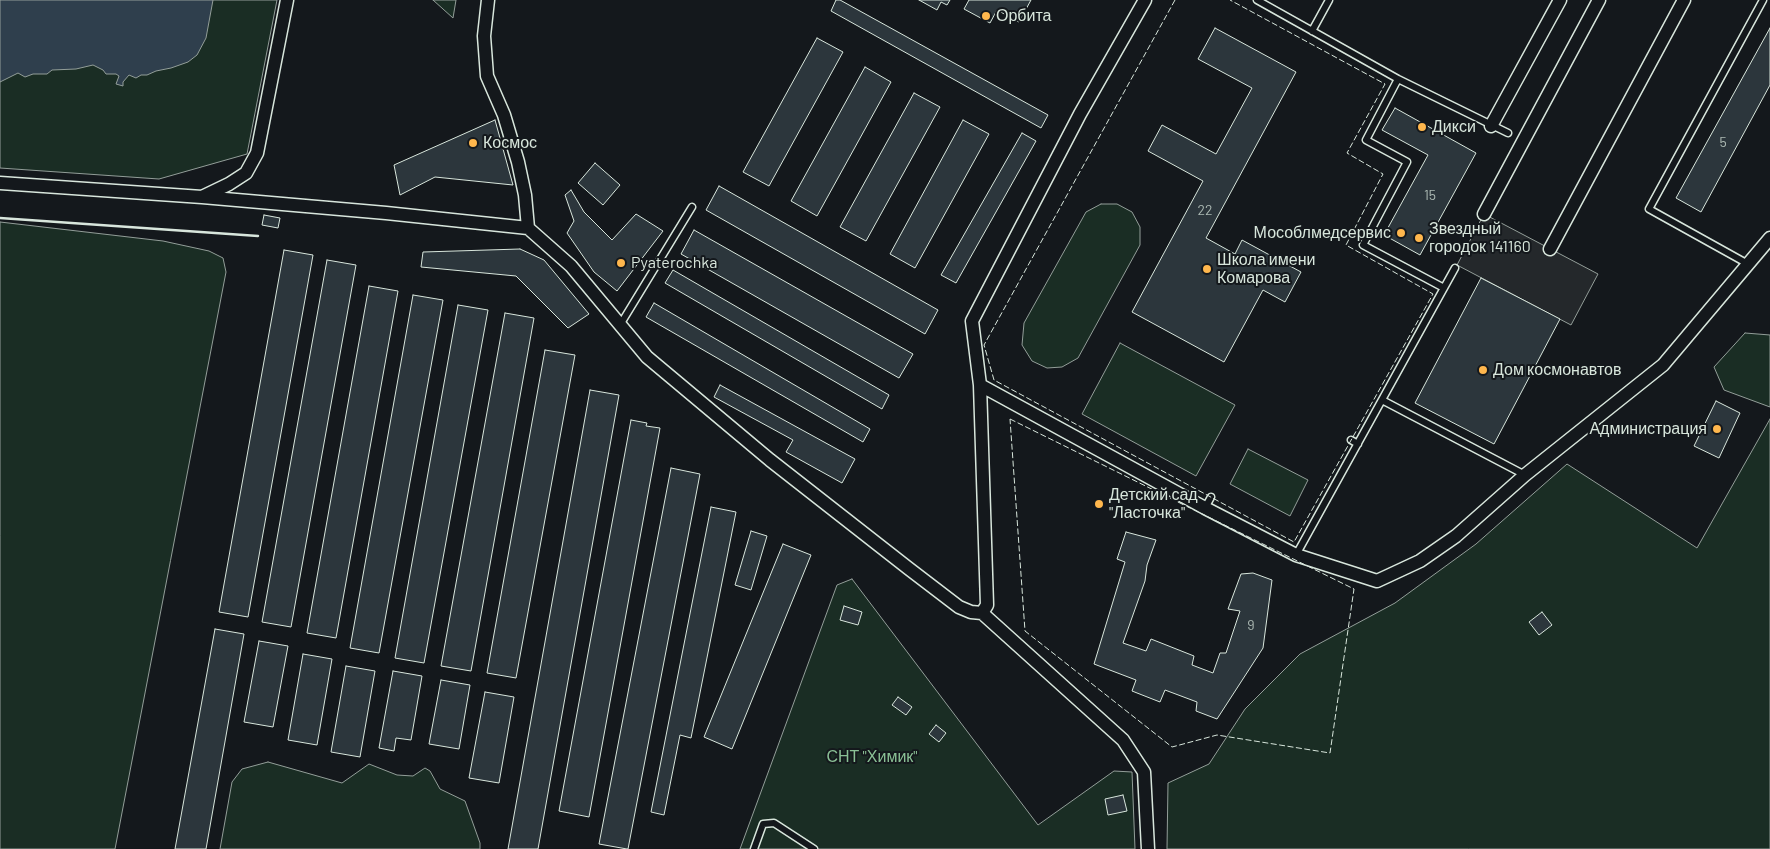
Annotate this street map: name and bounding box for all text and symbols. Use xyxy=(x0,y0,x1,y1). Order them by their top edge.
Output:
place label: Орбита xyxy=(996,6,1051,26)
marker: Орбита xyxy=(980,10,992,22)
place label: Дикси xyxy=(1432,117,1476,137)
marker: Дикси xyxy=(1416,121,1428,133)
place label: Космос xyxy=(483,133,537,153)
house number: 5 xyxy=(1719,134,1727,150)
marker: Космос xyxy=(467,137,479,149)
house number: 15 xyxy=(1424,187,1436,203)
house number: 22 xyxy=(1197,202,1213,218)
place label: Звездный городок 141160 xyxy=(1429,219,1531,257)
place label: Мособлмедсервис xyxy=(1254,223,1391,243)
marker: Мособлмедсервис xyxy=(1395,227,1407,239)
marker: Звездный городок 141160 xyxy=(1413,232,1425,244)
place label: Школа имени Комарова xyxy=(1217,250,1315,288)
place label: Pyaterochka xyxy=(631,253,717,273)
marker: Pyaterochka xyxy=(615,257,627,269)
marker: Школа имени Комарова xyxy=(1201,263,1213,275)
place label: Дом космонавтов xyxy=(1493,360,1622,380)
marker: Дом космонавтов xyxy=(1477,364,1489,376)
place label: Администрация xyxy=(1589,419,1707,439)
marker: Администрация xyxy=(1711,423,1723,435)
place label: Детский сад "Ласточка" xyxy=(1109,485,1198,523)
marker: Детский сад "Ласточка" xyxy=(1093,498,1105,510)
house number: 9 xyxy=(1247,617,1255,633)
park label: СНТ "Химик" xyxy=(826,747,918,767)

